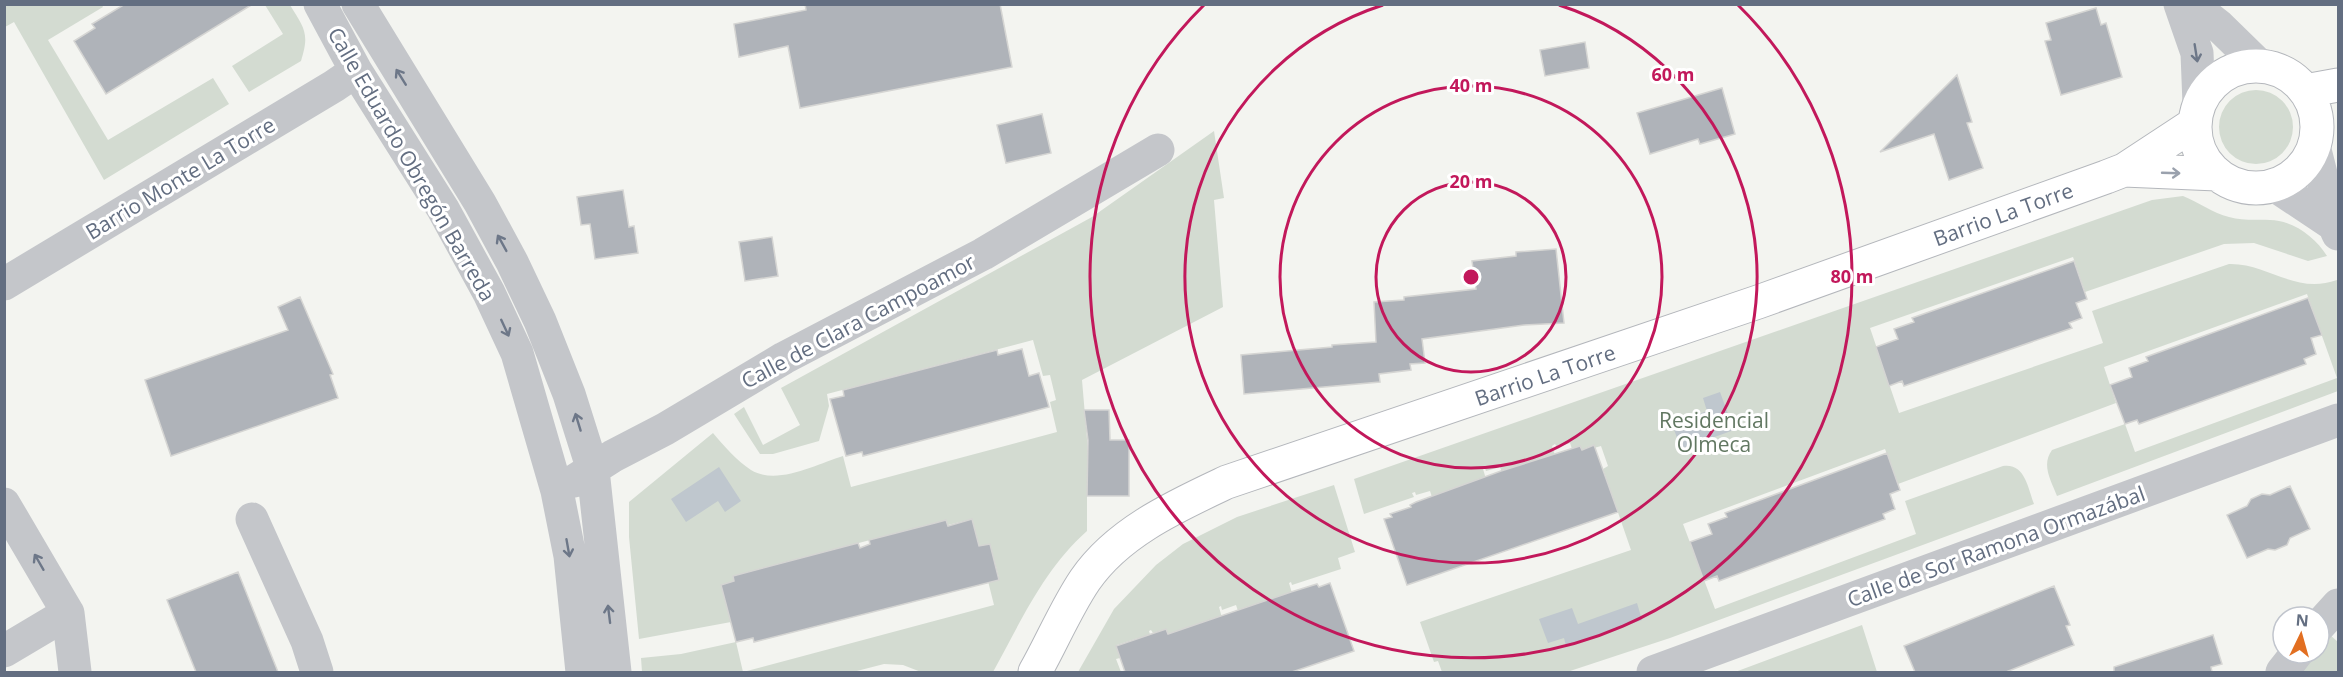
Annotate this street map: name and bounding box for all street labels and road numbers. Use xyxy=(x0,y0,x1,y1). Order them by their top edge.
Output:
street label: Calle Eduardo Obregón Barreda xyxy=(322,22,502,306)
street label: Barrio Monte La Torre xyxy=(80,110,280,246)
street label: Barrio La Torre xyxy=(1929,176,2077,252)
street label: Calle de Clara Campoamor xyxy=(736,247,980,395)
street label: Barrio La Torre xyxy=(1471,338,1619,412)
street label: Calle de Sor Ramona Ormazábal xyxy=(1843,479,2149,613)

